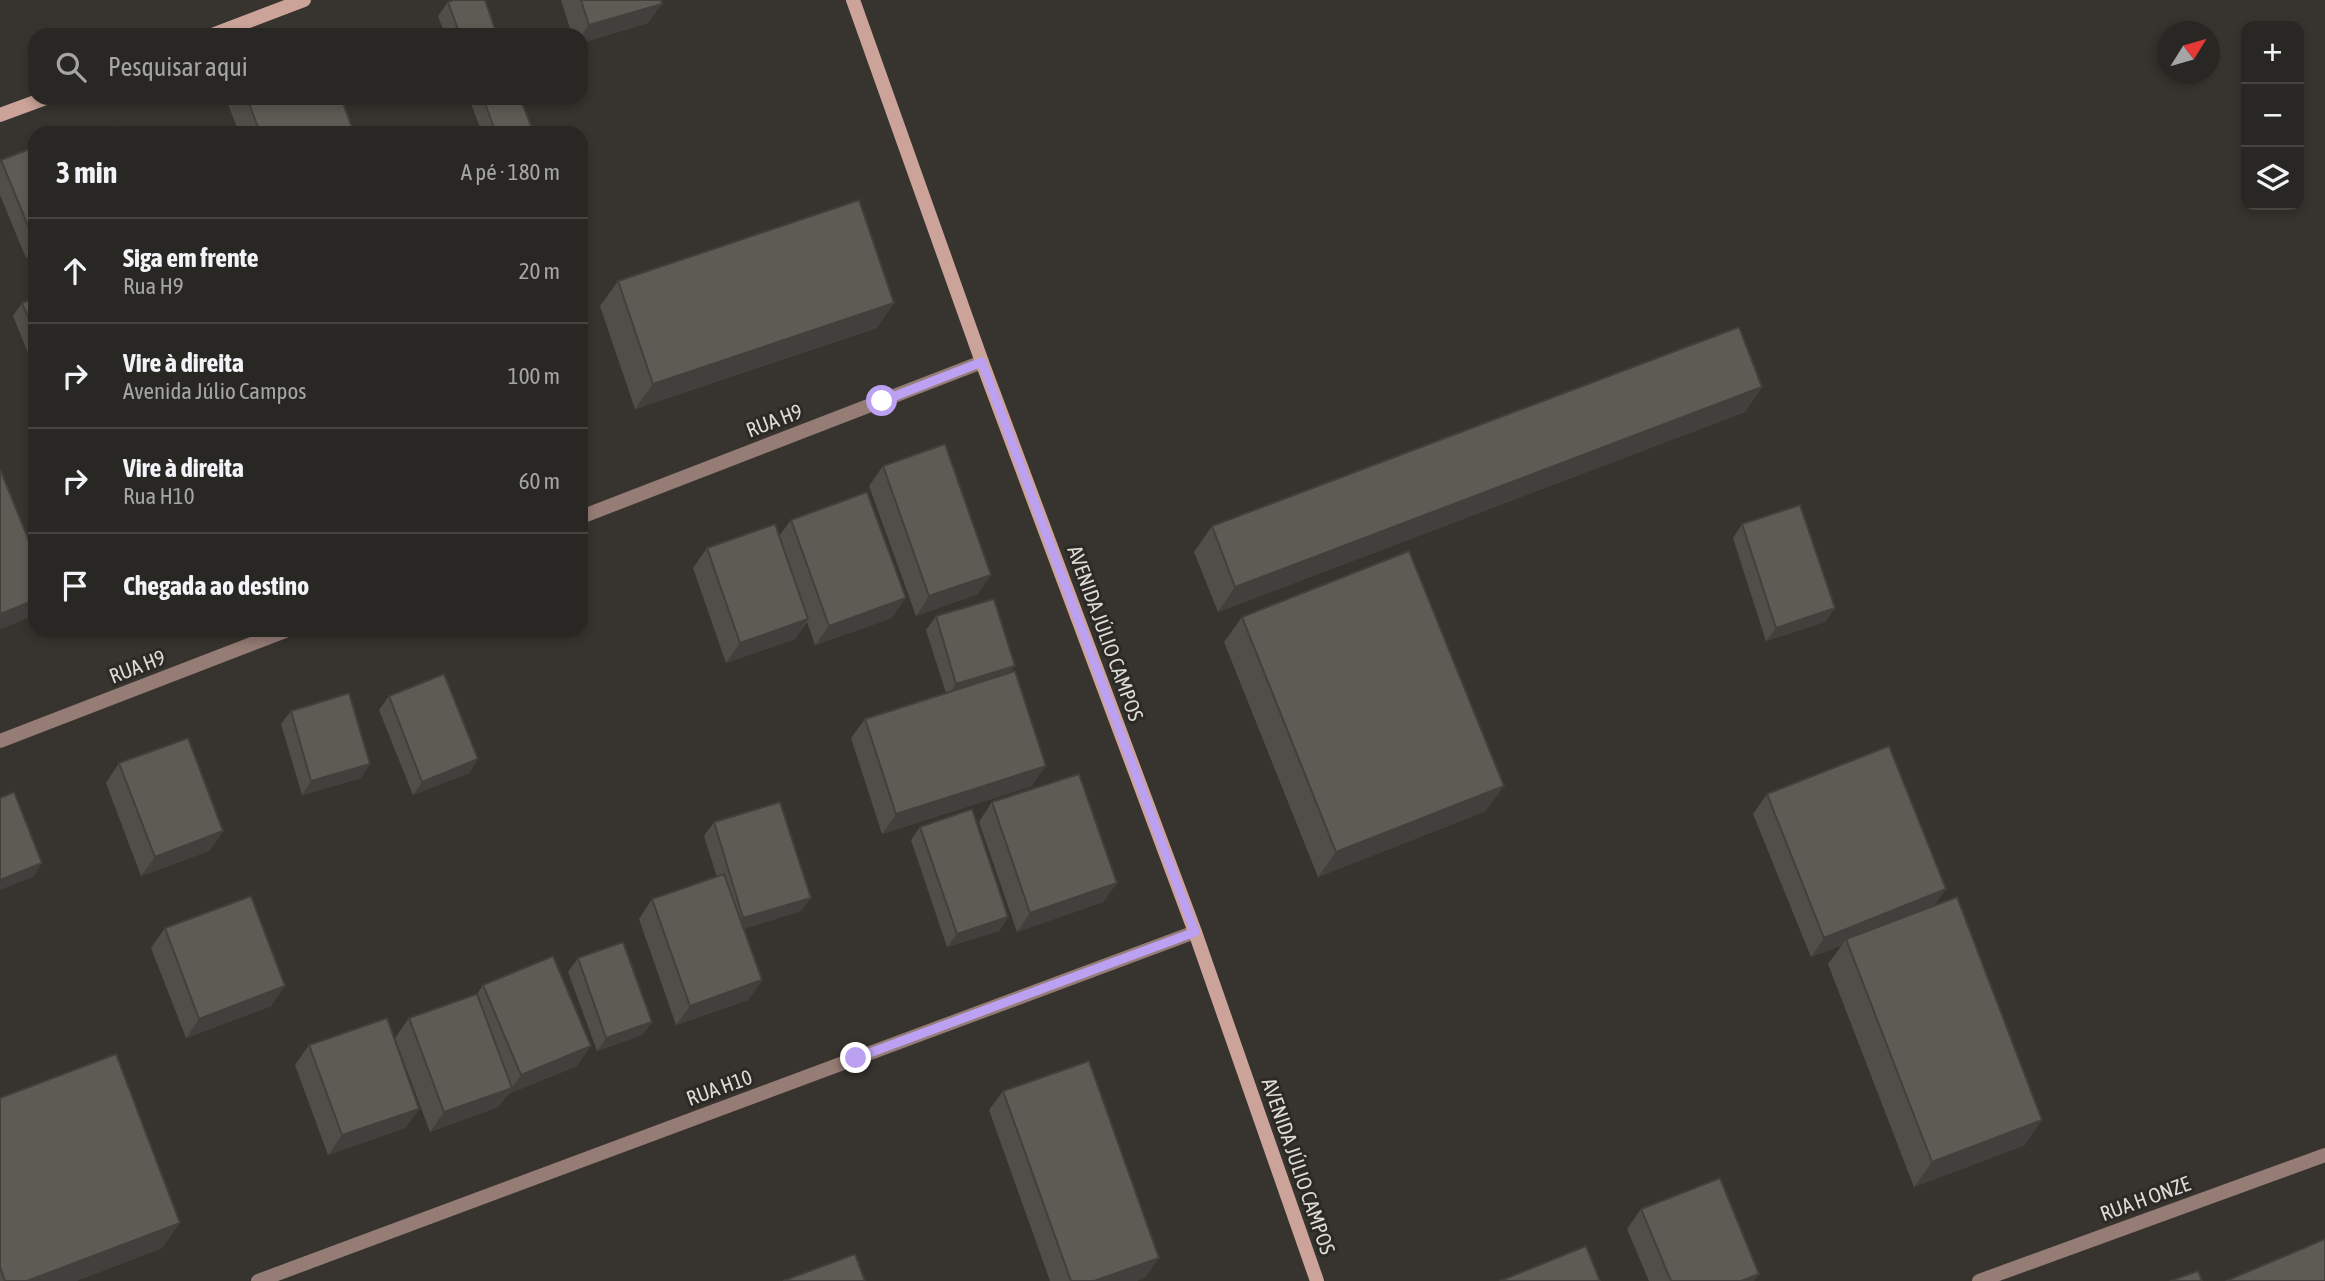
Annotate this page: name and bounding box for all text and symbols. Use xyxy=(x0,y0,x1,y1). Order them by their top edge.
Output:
north arrow xyxy=(2157,21,2220,84)
map controls xyxy=(2241,21,2304,210)
button: + xyxy=(2241,21,2304,84)
search box xyxy=(28,28,588,105)
icon: search xyxy=(52,48,90,86)
text: Pesquisar aqui xyxy=(108,52,248,82)
button: − xyxy=(2241,84,2304,147)
button: layers xyxy=(2241,147,2304,210)
text: 3 min xyxy=(56,155,117,189)
text: A pé · 180 m xyxy=(461,159,560,185)
text: Siga em frente xyxy=(123,243,259,273)
icon: ahead xyxy=(56,252,94,290)
text: 20 m xyxy=(519,258,560,284)
text: Rua H9 xyxy=(123,273,184,299)
text: Vire à direita xyxy=(123,348,244,378)
icon: right xyxy=(56,357,94,395)
text: 100 m xyxy=(508,363,560,389)
text: Avenida Júlio Campos xyxy=(123,378,306,404)
route start xyxy=(866,385,897,416)
street label: RUA H9 xyxy=(743,398,805,442)
text: Vire à direita xyxy=(123,453,244,483)
icon: right xyxy=(56,462,94,500)
text: 60 m xyxy=(519,468,560,494)
text: Rua H10 xyxy=(123,483,194,509)
street label: AVENIDA JÚLIO CAMPOS xyxy=(1063,542,1149,724)
icon: arrive xyxy=(56,567,94,605)
text: Chegada ao destino xyxy=(123,571,309,601)
street label: RUA H9 xyxy=(106,644,168,688)
route end xyxy=(840,1042,871,1073)
street label: RUA H10 xyxy=(683,1064,755,1110)
street label: AVENIDA JÚLIO CAMPOS xyxy=(1258,1075,1340,1257)
street label: RUA H ONZE xyxy=(2097,1171,2193,1225)

